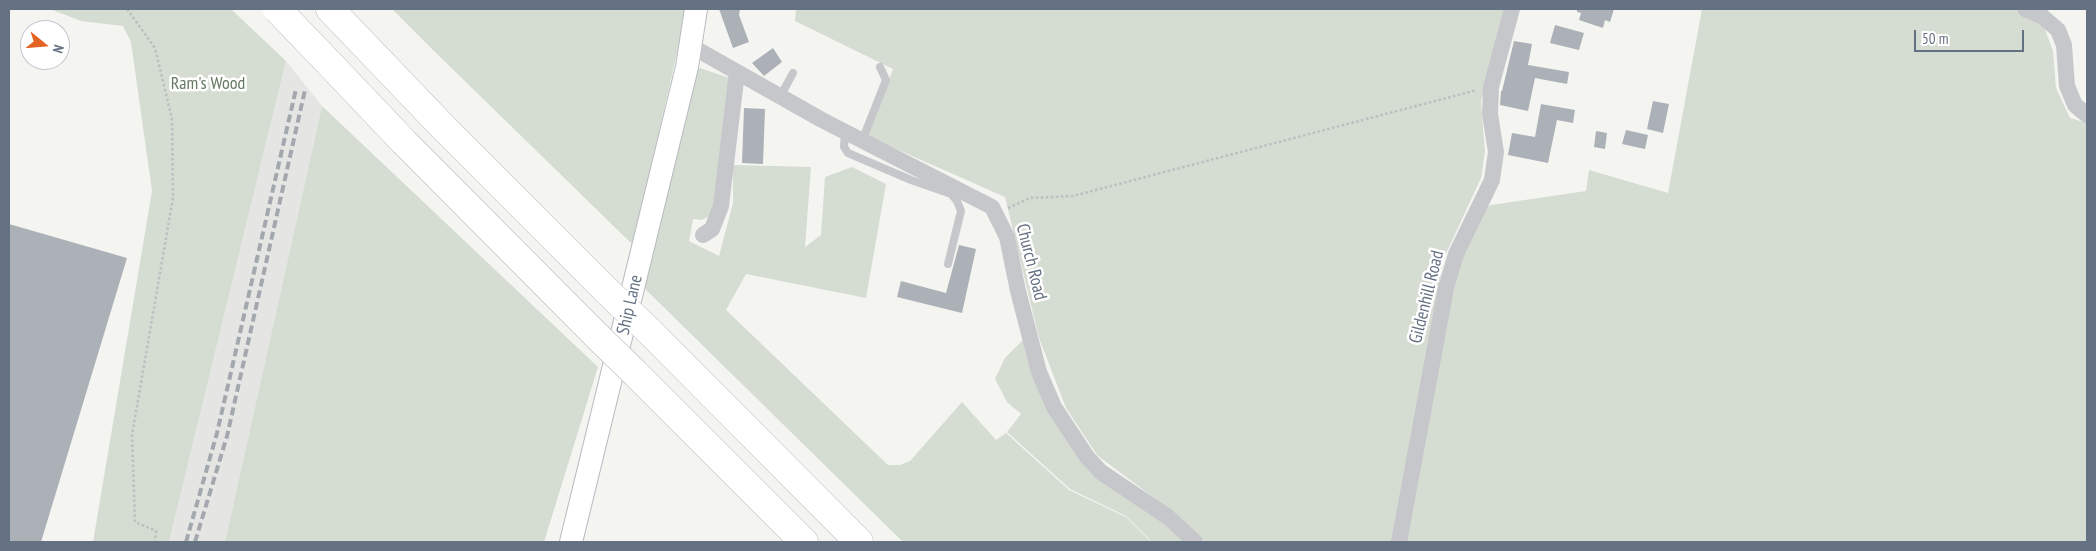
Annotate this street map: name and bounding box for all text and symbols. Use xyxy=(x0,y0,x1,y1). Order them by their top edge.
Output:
north arrow xyxy=(20,20,70,70)
scale bar xyxy=(1916,20,2026,52)
text: 50 m xyxy=(1922,29,1948,48)
text: N xyxy=(49,43,68,55)
park label: Ram's Wood xyxy=(171,73,245,95)
street label: Church Road xyxy=(1011,222,1051,302)
street label: Gildenhill Road xyxy=(1405,248,1449,346)
street label: Ship Lane xyxy=(613,273,647,337)

